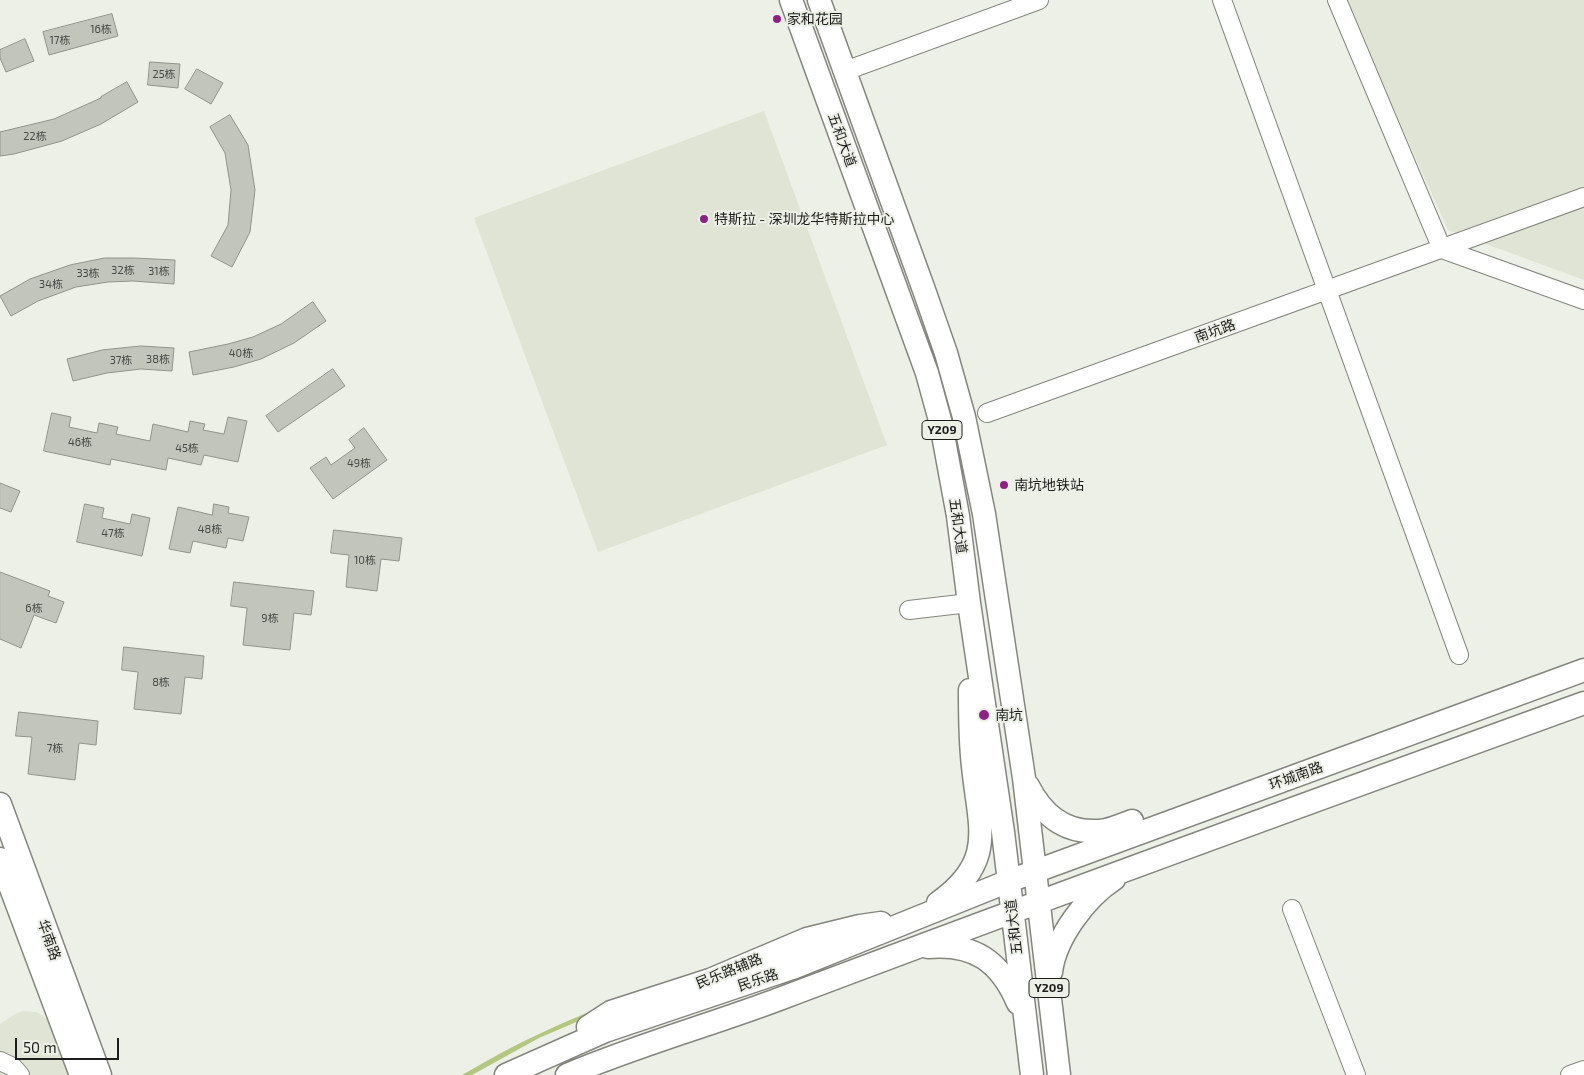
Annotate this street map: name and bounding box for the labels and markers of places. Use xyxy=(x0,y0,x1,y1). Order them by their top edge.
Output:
place label: 家和花园 xyxy=(787,11,843,27)
marker: 家和花园 xyxy=(771,13,783,25)
place label: 特斯拉 - 深圳龙华特斯拉中心 xyxy=(714,211,895,227)
marker: 特斯拉 - 深圳龙华特斯拉中心 xyxy=(698,213,710,225)
place label: 南坑地铁站 xyxy=(1014,477,1084,493)
marker: 南坑地铁站 xyxy=(998,479,1010,491)
place label: 南坑 xyxy=(995,707,1023,723)
marker: 南坑 xyxy=(977,708,991,722)

